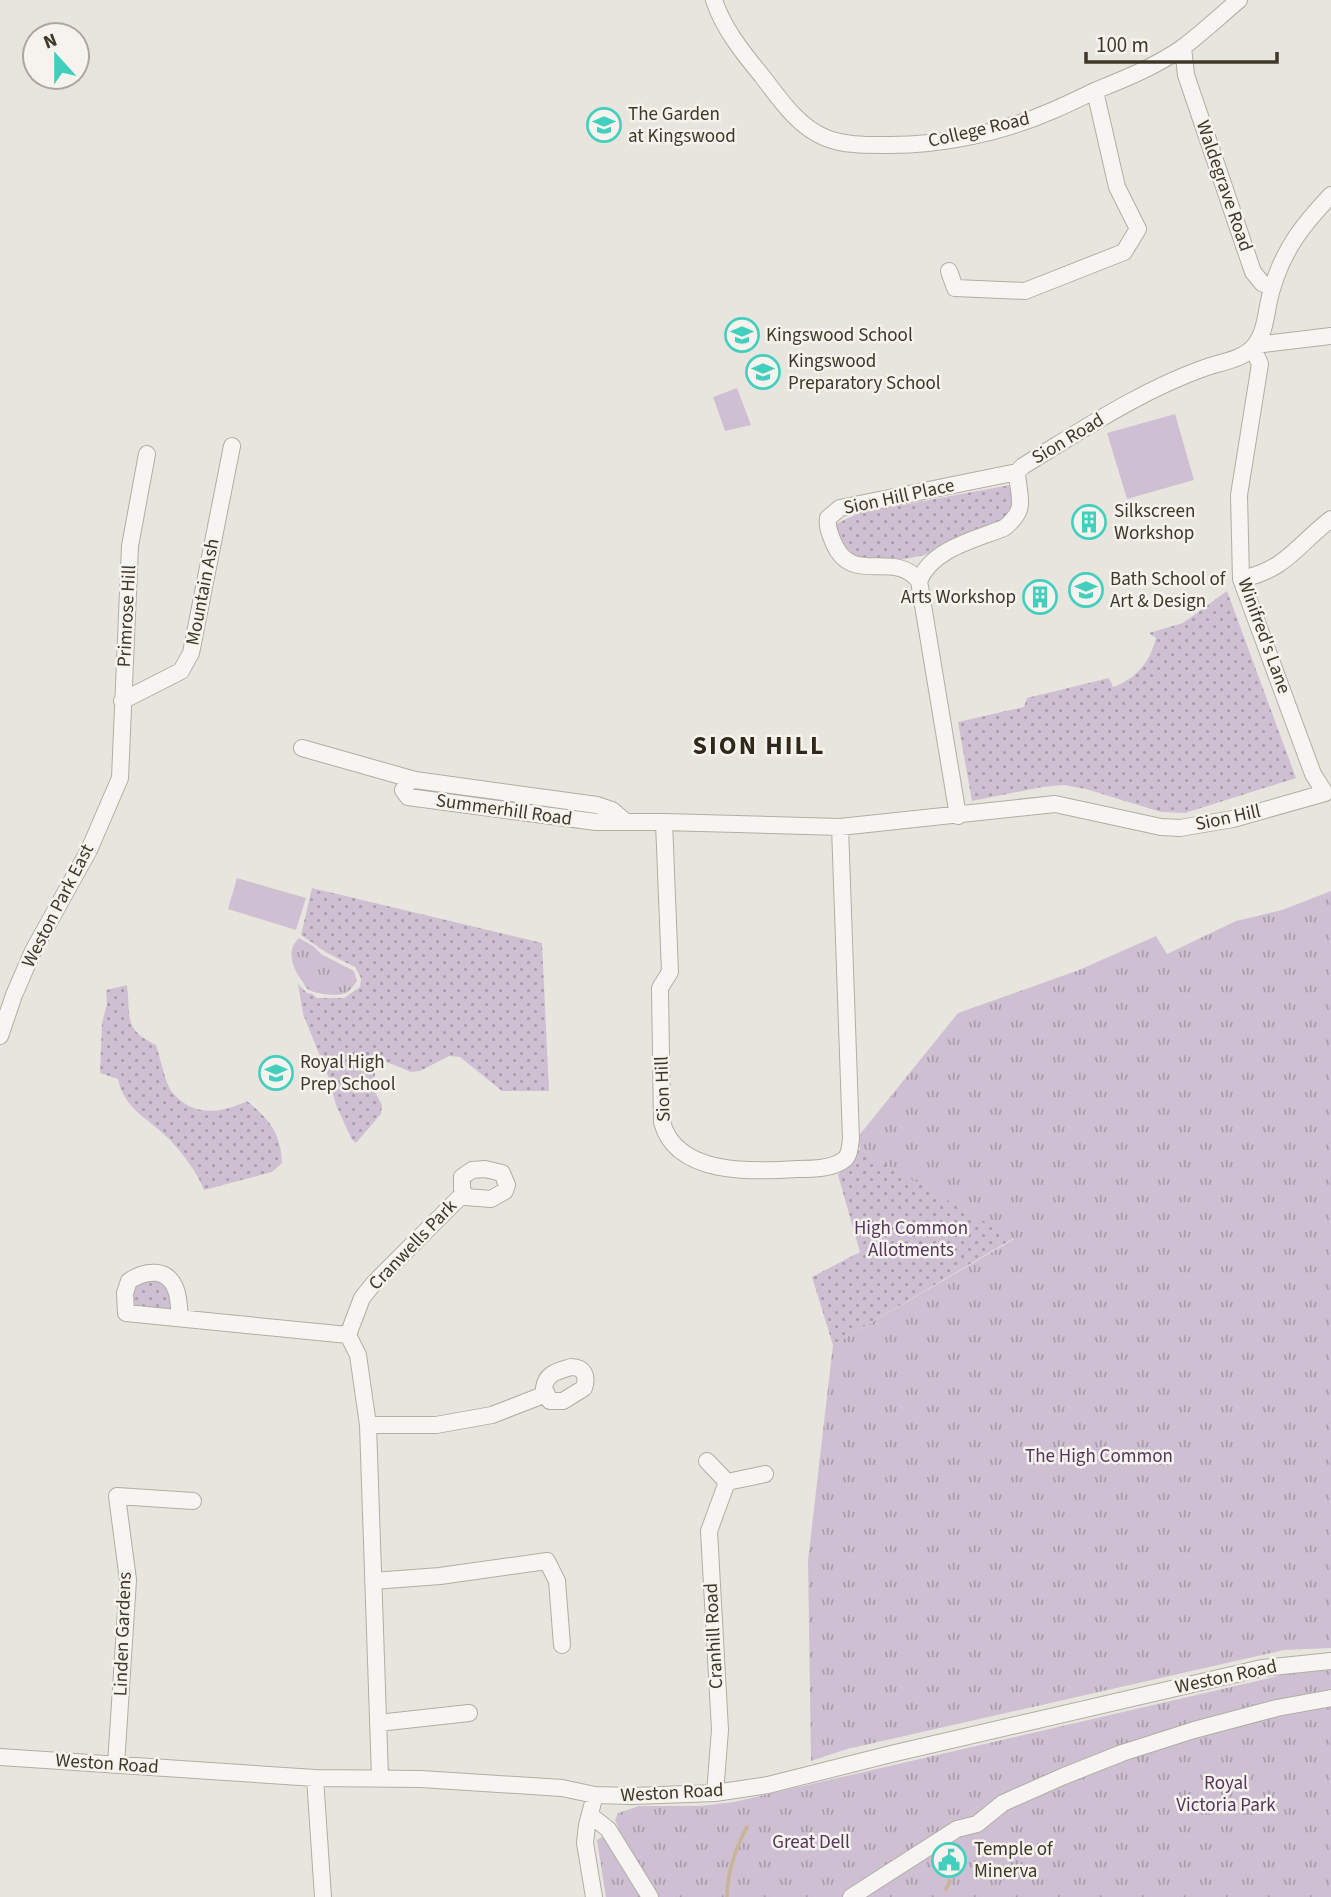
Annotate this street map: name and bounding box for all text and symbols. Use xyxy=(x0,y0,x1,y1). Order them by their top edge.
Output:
north arrow xyxy=(21,21,91,91)
scale bar xyxy=(1086,21,1277,65)
text: N xyxy=(40,27,61,56)
text: 100 m xyxy=(1096,30,1149,60)
place label: The Garden at Kingswood xyxy=(628,101,736,150)
street label: College Road xyxy=(926,105,1032,155)
school or university icon: The Garden at Kingswood xyxy=(585,106,623,144)
street label: Waldegrave Road xyxy=(1189,117,1259,255)
school or university icon: Kingswood School xyxy=(723,316,761,354)
place label: Kingswood School xyxy=(766,322,913,349)
place label: Kingswood Preparatory School xyxy=(788,348,941,397)
school or university icon: Kingswood Preparatory School xyxy=(744,353,782,391)
street label: Sion Road xyxy=(1027,407,1109,471)
street label: Sion Hill Place xyxy=(841,472,957,522)
place label: Silkscreen Workshop xyxy=(1114,498,1195,547)
building icon: Silkscreen Workshop xyxy=(1070,503,1108,541)
street label: Mountain Ash xyxy=(179,536,227,648)
street label: Primrose Hill xyxy=(111,564,143,668)
place label: Bath School of Art & Design xyxy=(1110,566,1227,615)
school or university icon: Bath School of Art & Design xyxy=(1067,571,1105,609)
street label: Winifred's Lane xyxy=(1231,574,1297,698)
building icon: Arts Workshop xyxy=(1021,578,1059,616)
place label: Arts Workshop xyxy=(901,584,1016,611)
district label: SION HILL xyxy=(693,727,825,764)
street label: Summerhill Road xyxy=(434,787,574,833)
street label: Sion Hill xyxy=(1193,798,1263,838)
street label: Weston Park East xyxy=(15,839,101,973)
place label: Royal High Prep School xyxy=(300,1049,396,1098)
school or university icon: Royal High Prep School xyxy=(257,1054,295,1092)
street label: Sion Hill xyxy=(648,1055,678,1122)
street label: Cranwells Park xyxy=(363,1193,464,1296)
park label: High Common Allotments xyxy=(854,1215,968,1264)
park label: The High Common xyxy=(1025,1443,1173,1470)
street label: Linden Gardens xyxy=(107,1571,139,1697)
street label: Cranhill Road xyxy=(698,1582,730,1690)
street label: Weston Road xyxy=(1173,1653,1279,1701)
street label: Weston Road xyxy=(54,1747,160,1781)
park label: Royal Victoria Park xyxy=(1176,1770,1276,1819)
street label: Weston Road xyxy=(620,1777,724,1809)
park label: Great Dell xyxy=(772,1829,850,1856)
place label: Temple of Minerva xyxy=(974,1836,1054,1885)
public building icon: Temple of Minerva xyxy=(930,1841,968,1879)

